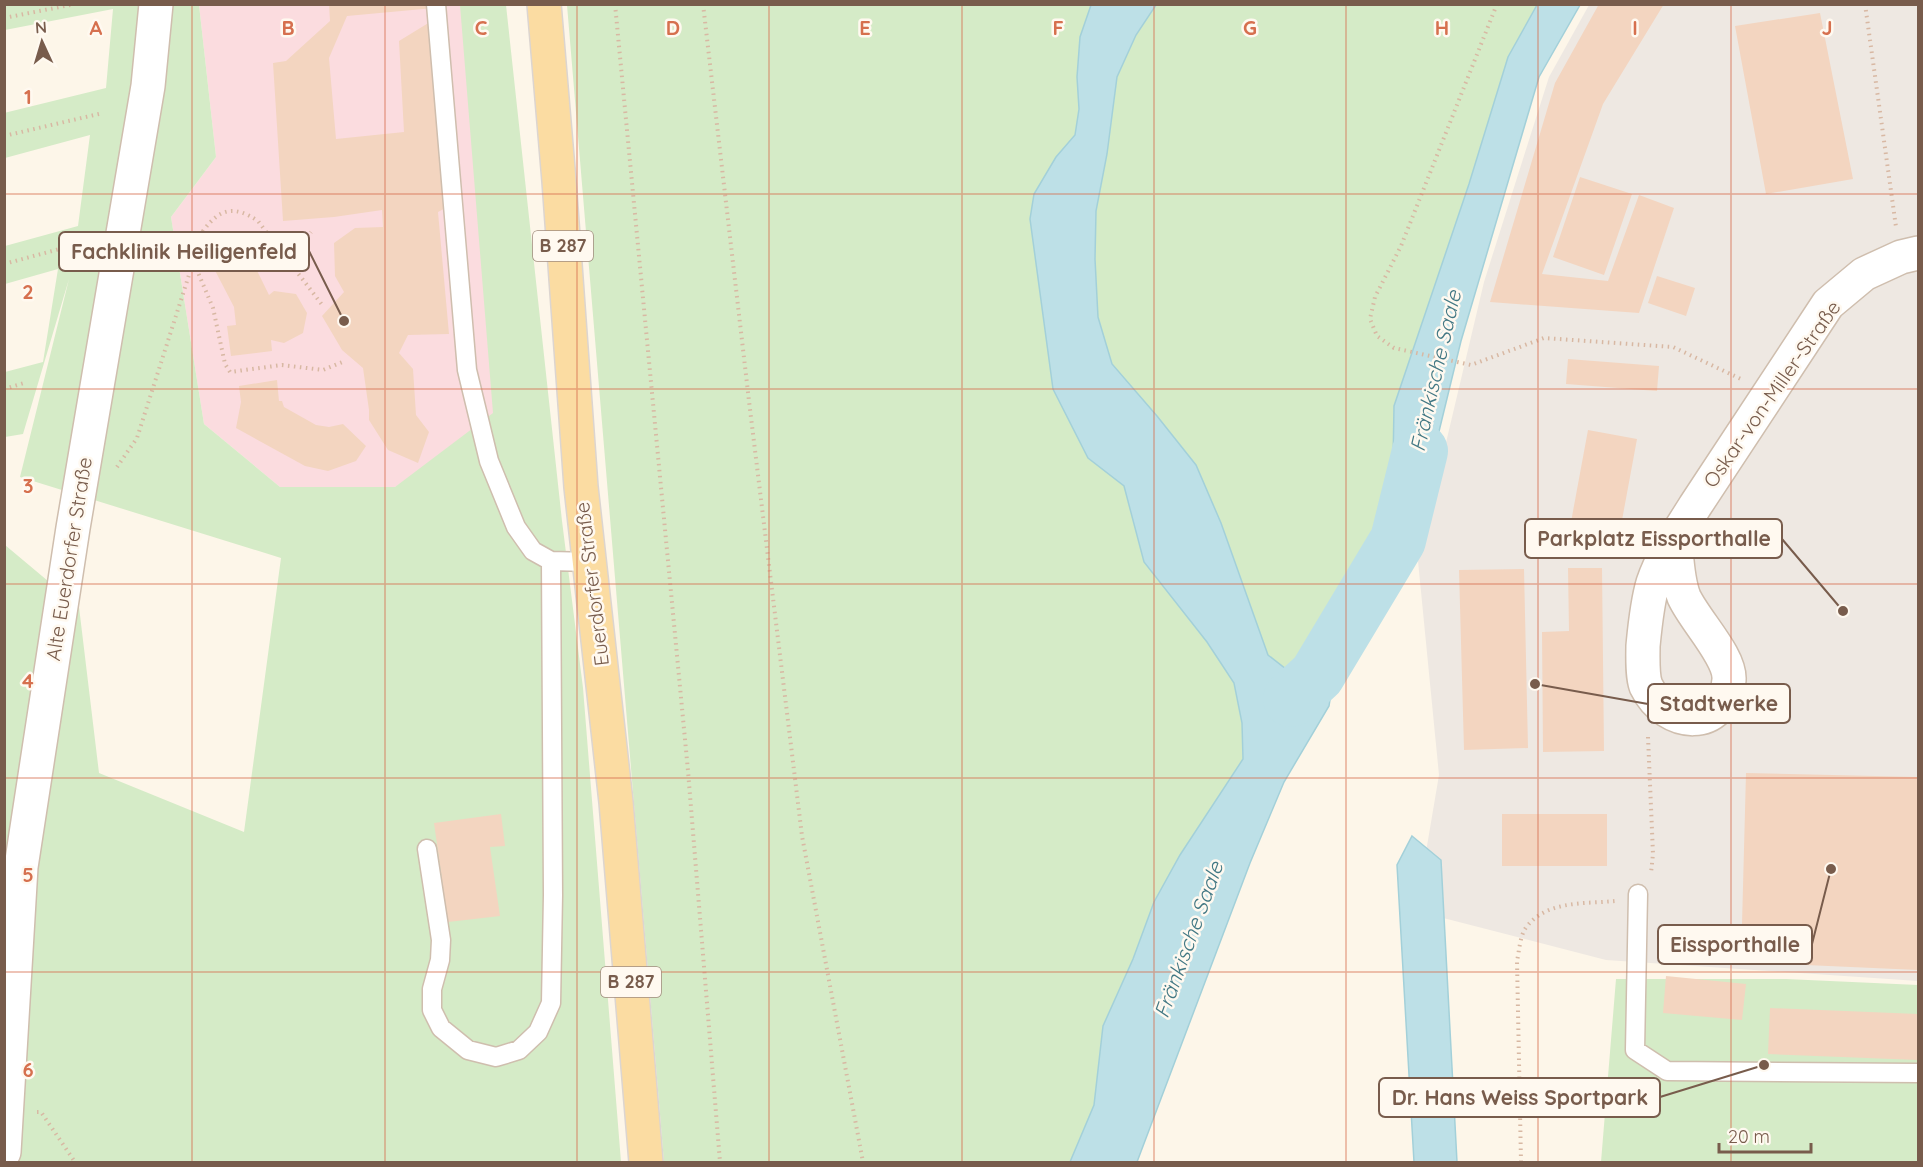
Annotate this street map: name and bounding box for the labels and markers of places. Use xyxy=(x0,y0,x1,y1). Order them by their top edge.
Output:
callout: Fachklinik Heiligenfeld xyxy=(59,232,309,271)
callout: Parkplatz Eissporthalle xyxy=(1525,519,1782,558)
callout: Stadtwerke xyxy=(1648,684,1790,723)
callout: Eissporthalle xyxy=(1658,925,1812,964)
callout: Dr. Hans Weiss Sportpark xyxy=(1379,1078,1660,1117)

